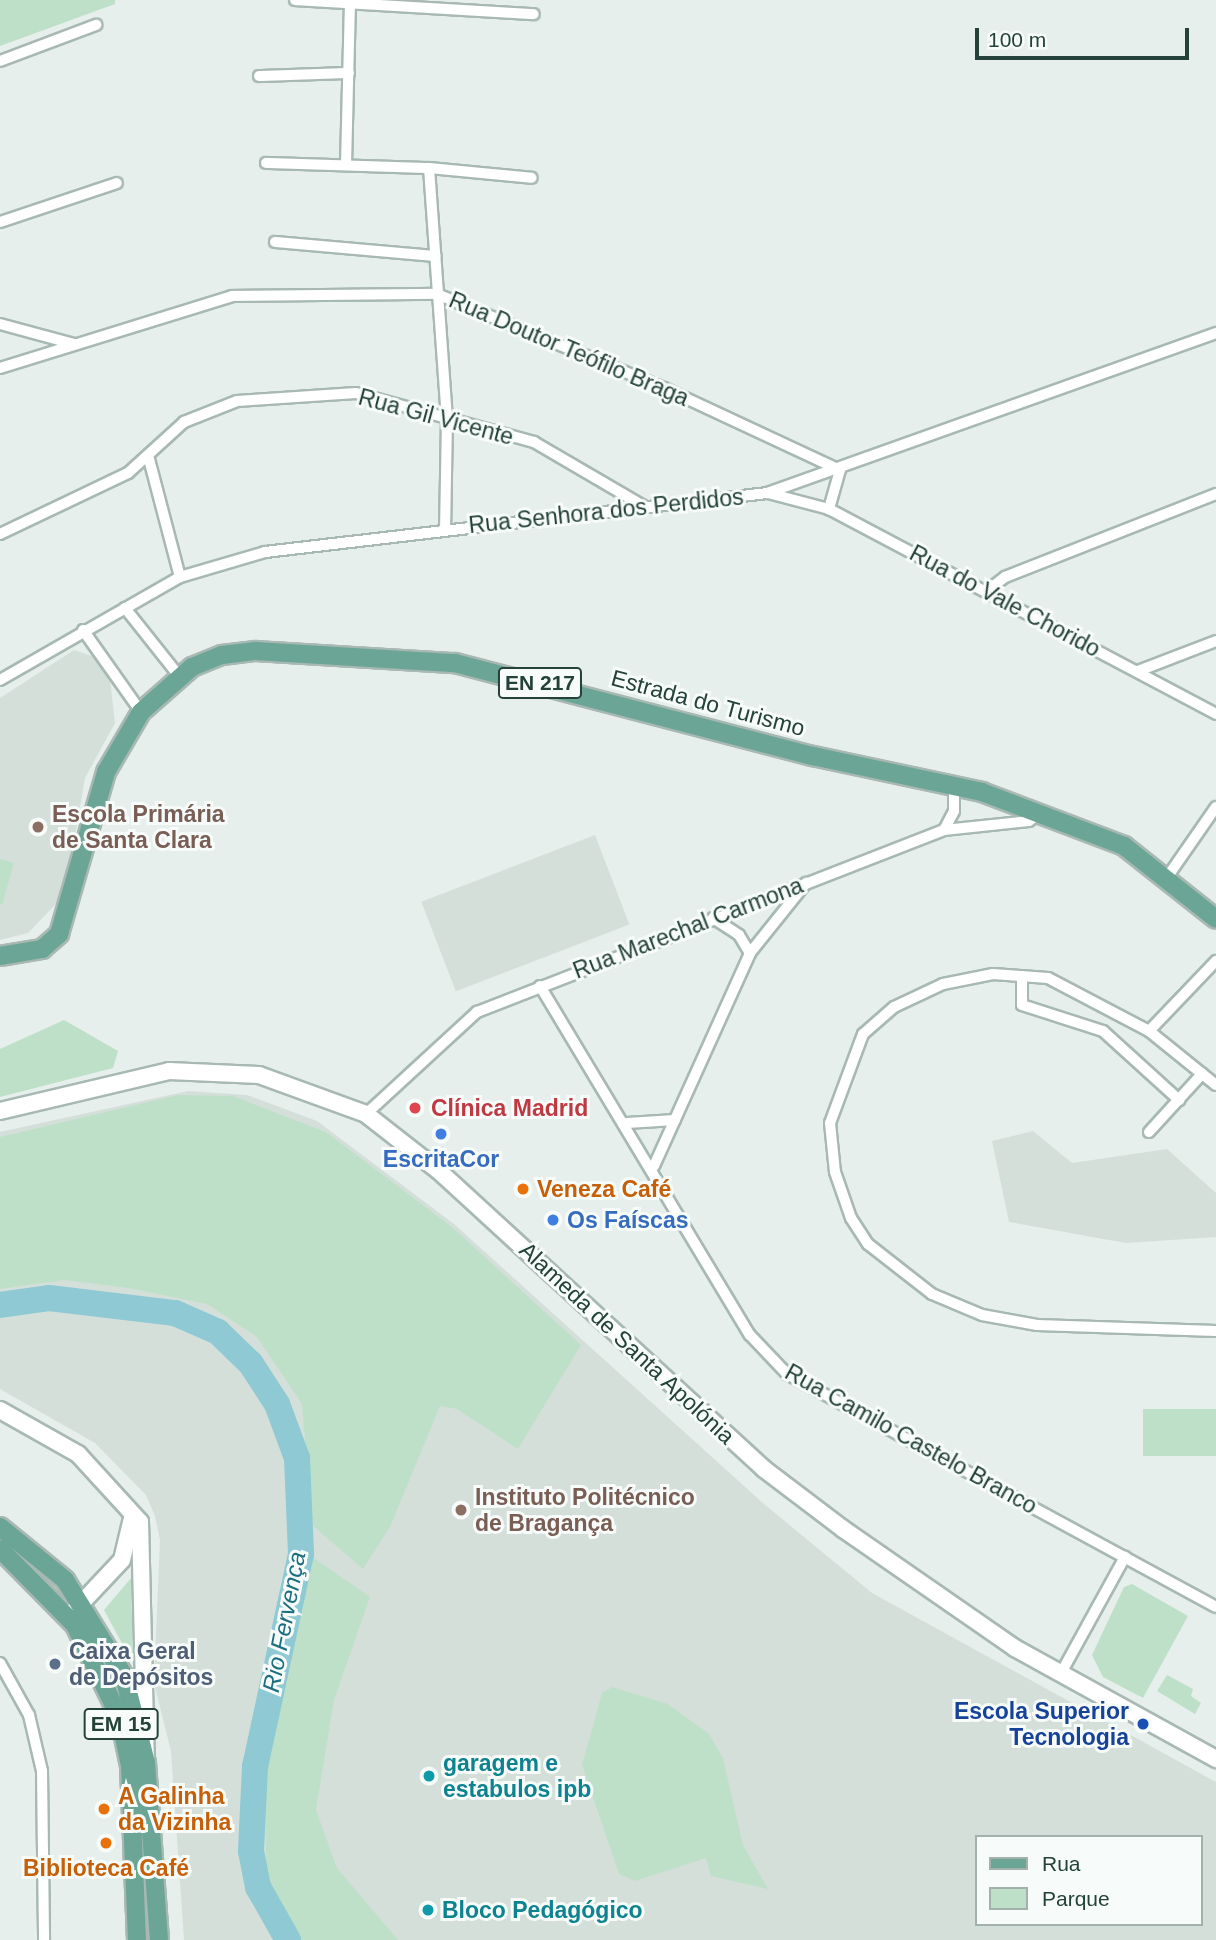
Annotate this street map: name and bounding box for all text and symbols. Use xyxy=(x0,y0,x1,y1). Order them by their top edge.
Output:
scale bar xyxy=(978,14,1192,58)
text: 100 m xyxy=(988,28,1046,51)
street label: Rua Doutor Teófilo Braga xyxy=(445,286,693,412)
street label: Rua Gil Vicente xyxy=(355,383,517,451)
street label: Rua Senhora dos Perdidos xyxy=(467,483,745,539)
street label: Rua do Vale Chorido xyxy=(905,539,1105,663)
street label: Estrada do Turismo xyxy=(608,664,808,742)
road number: EN 217 xyxy=(496,666,584,700)
place label: Escola Primária de Santa Clara xyxy=(52,800,225,854)
marker: Escola Primária de Santa Clara xyxy=(30,819,46,835)
street label: Rua Marechal Carmona xyxy=(569,871,807,985)
place label: Clínica Madrid xyxy=(431,1094,588,1122)
marker: Clínica Madrid xyxy=(405,1098,425,1118)
marker: EscritaCor xyxy=(433,1126,449,1142)
place label: EscritaCor xyxy=(383,1145,499,1173)
place label: Veneza Café xyxy=(537,1175,671,1203)
marker: Veneza Café xyxy=(515,1181,531,1197)
place label: Os Faíscas xyxy=(567,1206,688,1234)
marker: Os Faíscas xyxy=(545,1212,561,1228)
street label: Alameda de Santa Apolónia xyxy=(513,1236,741,1450)
street label: Rua Camilo Castelo Branco xyxy=(780,1358,1042,1520)
place label: Instituto Politécnico de Bragança xyxy=(475,1483,695,1537)
marker: Instituto Politécnico de Bragança xyxy=(453,1502,469,1518)
water label: Rio Fervença xyxy=(256,1549,312,1695)
place label: Caixa Geral de Depósitos xyxy=(69,1637,213,1691)
marker: Caixa Geral de Depósitos xyxy=(47,1656,63,1672)
place label: Escola Superior Tecnologia xyxy=(954,1697,1129,1751)
road number: EM 15 xyxy=(82,1706,160,1742)
marker: Escola Superior Tecnologia xyxy=(1135,1716,1151,1732)
place label: garagem e estabulos ipb xyxy=(443,1749,591,1803)
marker: garagem e estabulos ipb xyxy=(421,1768,437,1784)
place label: A Galinha da Vizinha xyxy=(118,1782,231,1836)
marker: A Galinha da Vizinha xyxy=(96,1801,112,1817)
marker: Biblioteca Café xyxy=(98,1835,114,1851)
legend xyxy=(974,1835,1202,1926)
text: Rua xyxy=(1042,1852,1081,1875)
place label: Biblioteca Café xyxy=(23,1854,189,1882)
text: Parque xyxy=(1042,1887,1110,1910)
place label: Bloco Pedagógico xyxy=(442,1896,643,1924)
marker: Bloco Pedagógico xyxy=(420,1902,436,1918)

